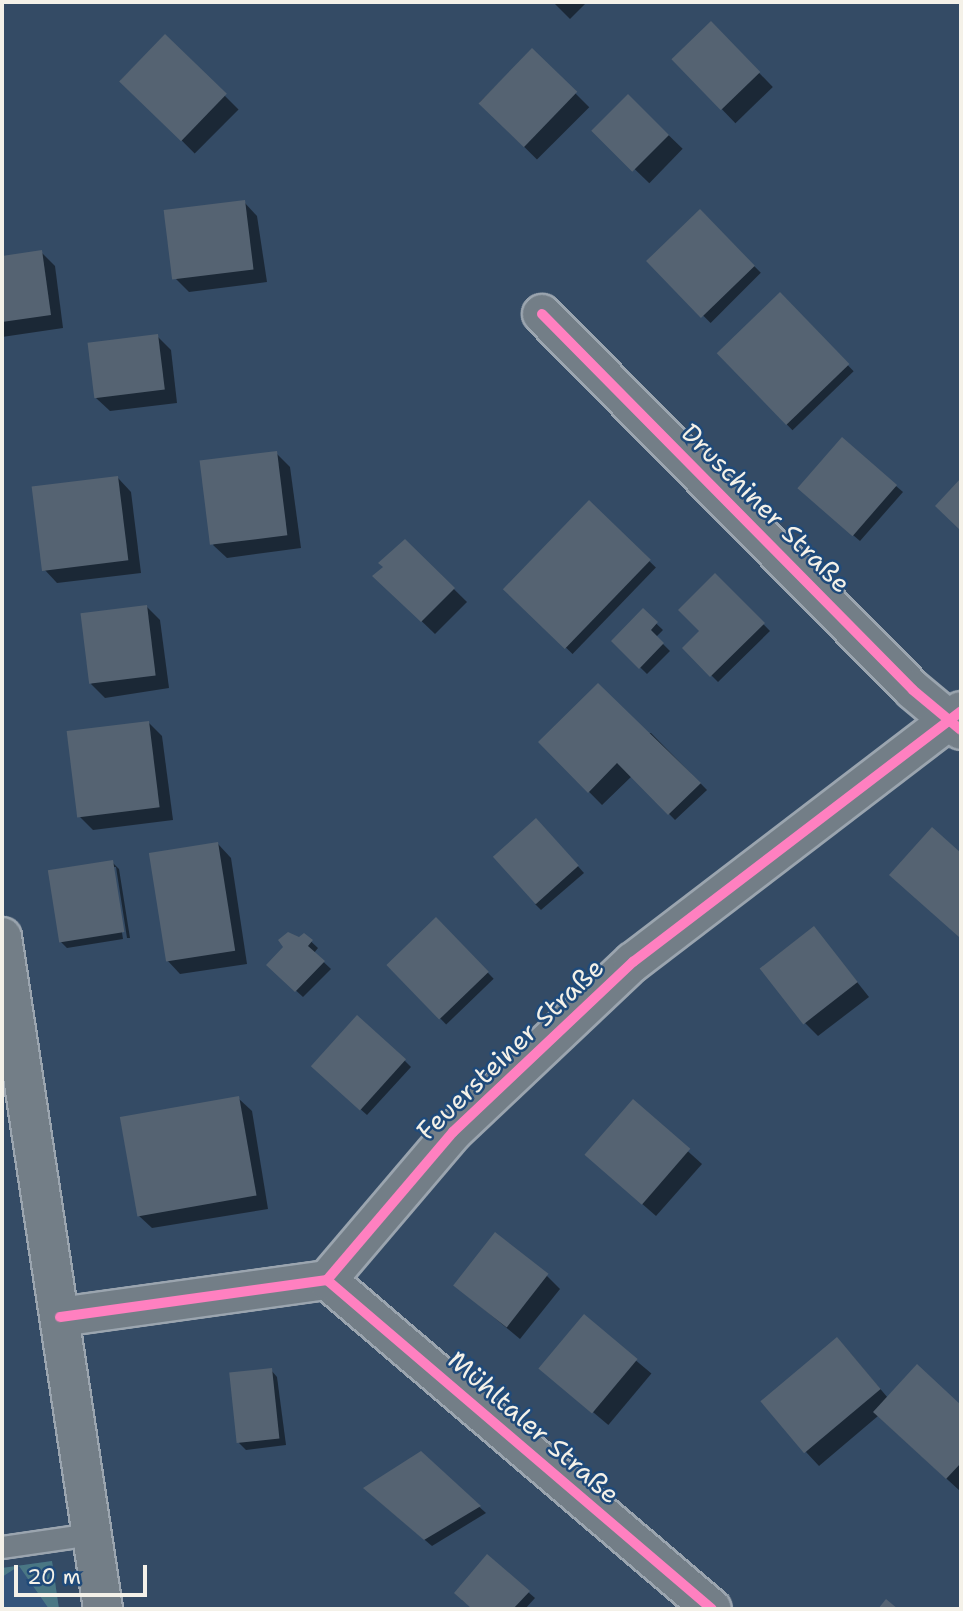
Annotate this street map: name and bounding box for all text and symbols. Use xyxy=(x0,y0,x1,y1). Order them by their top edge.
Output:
street label: Druschiner Straße xyxy=(675,417,857,599)
street label: Feuersteiner Straße xyxy=(410,952,610,1146)
street label: Mühltaler Straße xyxy=(442,1344,626,1510)
scale bar xyxy=(18,1552,150,1596)
text: 20 m xyxy=(27,1563,81,1591)

